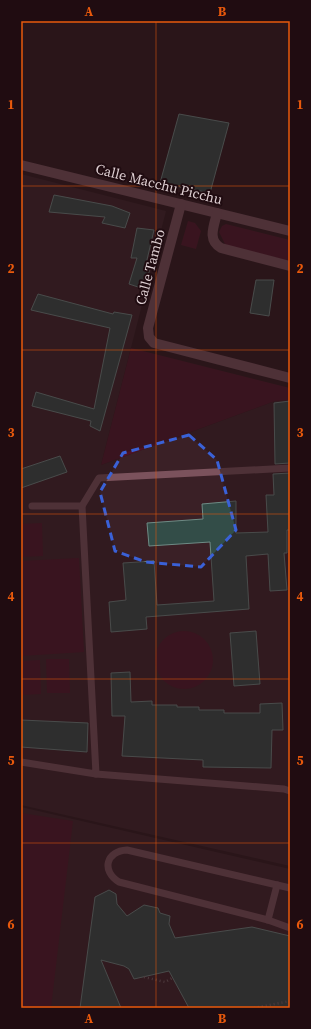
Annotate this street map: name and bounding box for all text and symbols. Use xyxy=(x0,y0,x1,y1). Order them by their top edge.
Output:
text: A xyxy=(85,3,94,20)
text: B xyxy=(218,3,227,20)
text: 1 xyxy=(7,96,15,113)
text: 1 xyxy=(296,96,304,113)
street label: Calle Macchu Picchu xyxy=(93,159,225,209)
street label: Calle Tambo xyxy=(130,227,170,307)
text: 2 xyxy=(7,260,15,277)
text: 2 xyxy=(296,260,304,277)
text: 3 xyxy=(7,424,15,441)
text: 3 xyxy=(296,424,304,441)
text: 4 xyxy=(7,588,15,605)
text: 4 xyxy=(296,588,304,605)
text: 5 xyxy=(7,752,15,769)
text: 5 xyxy=(296,752,304,769)
text: 6 xyxy=(7,916,15,933)
text: 6 xyxy=(296,916,304,933)
text: A xyxy=(85,1010,94,1027)
text: B xyxy=(218,1010,227,1027)

